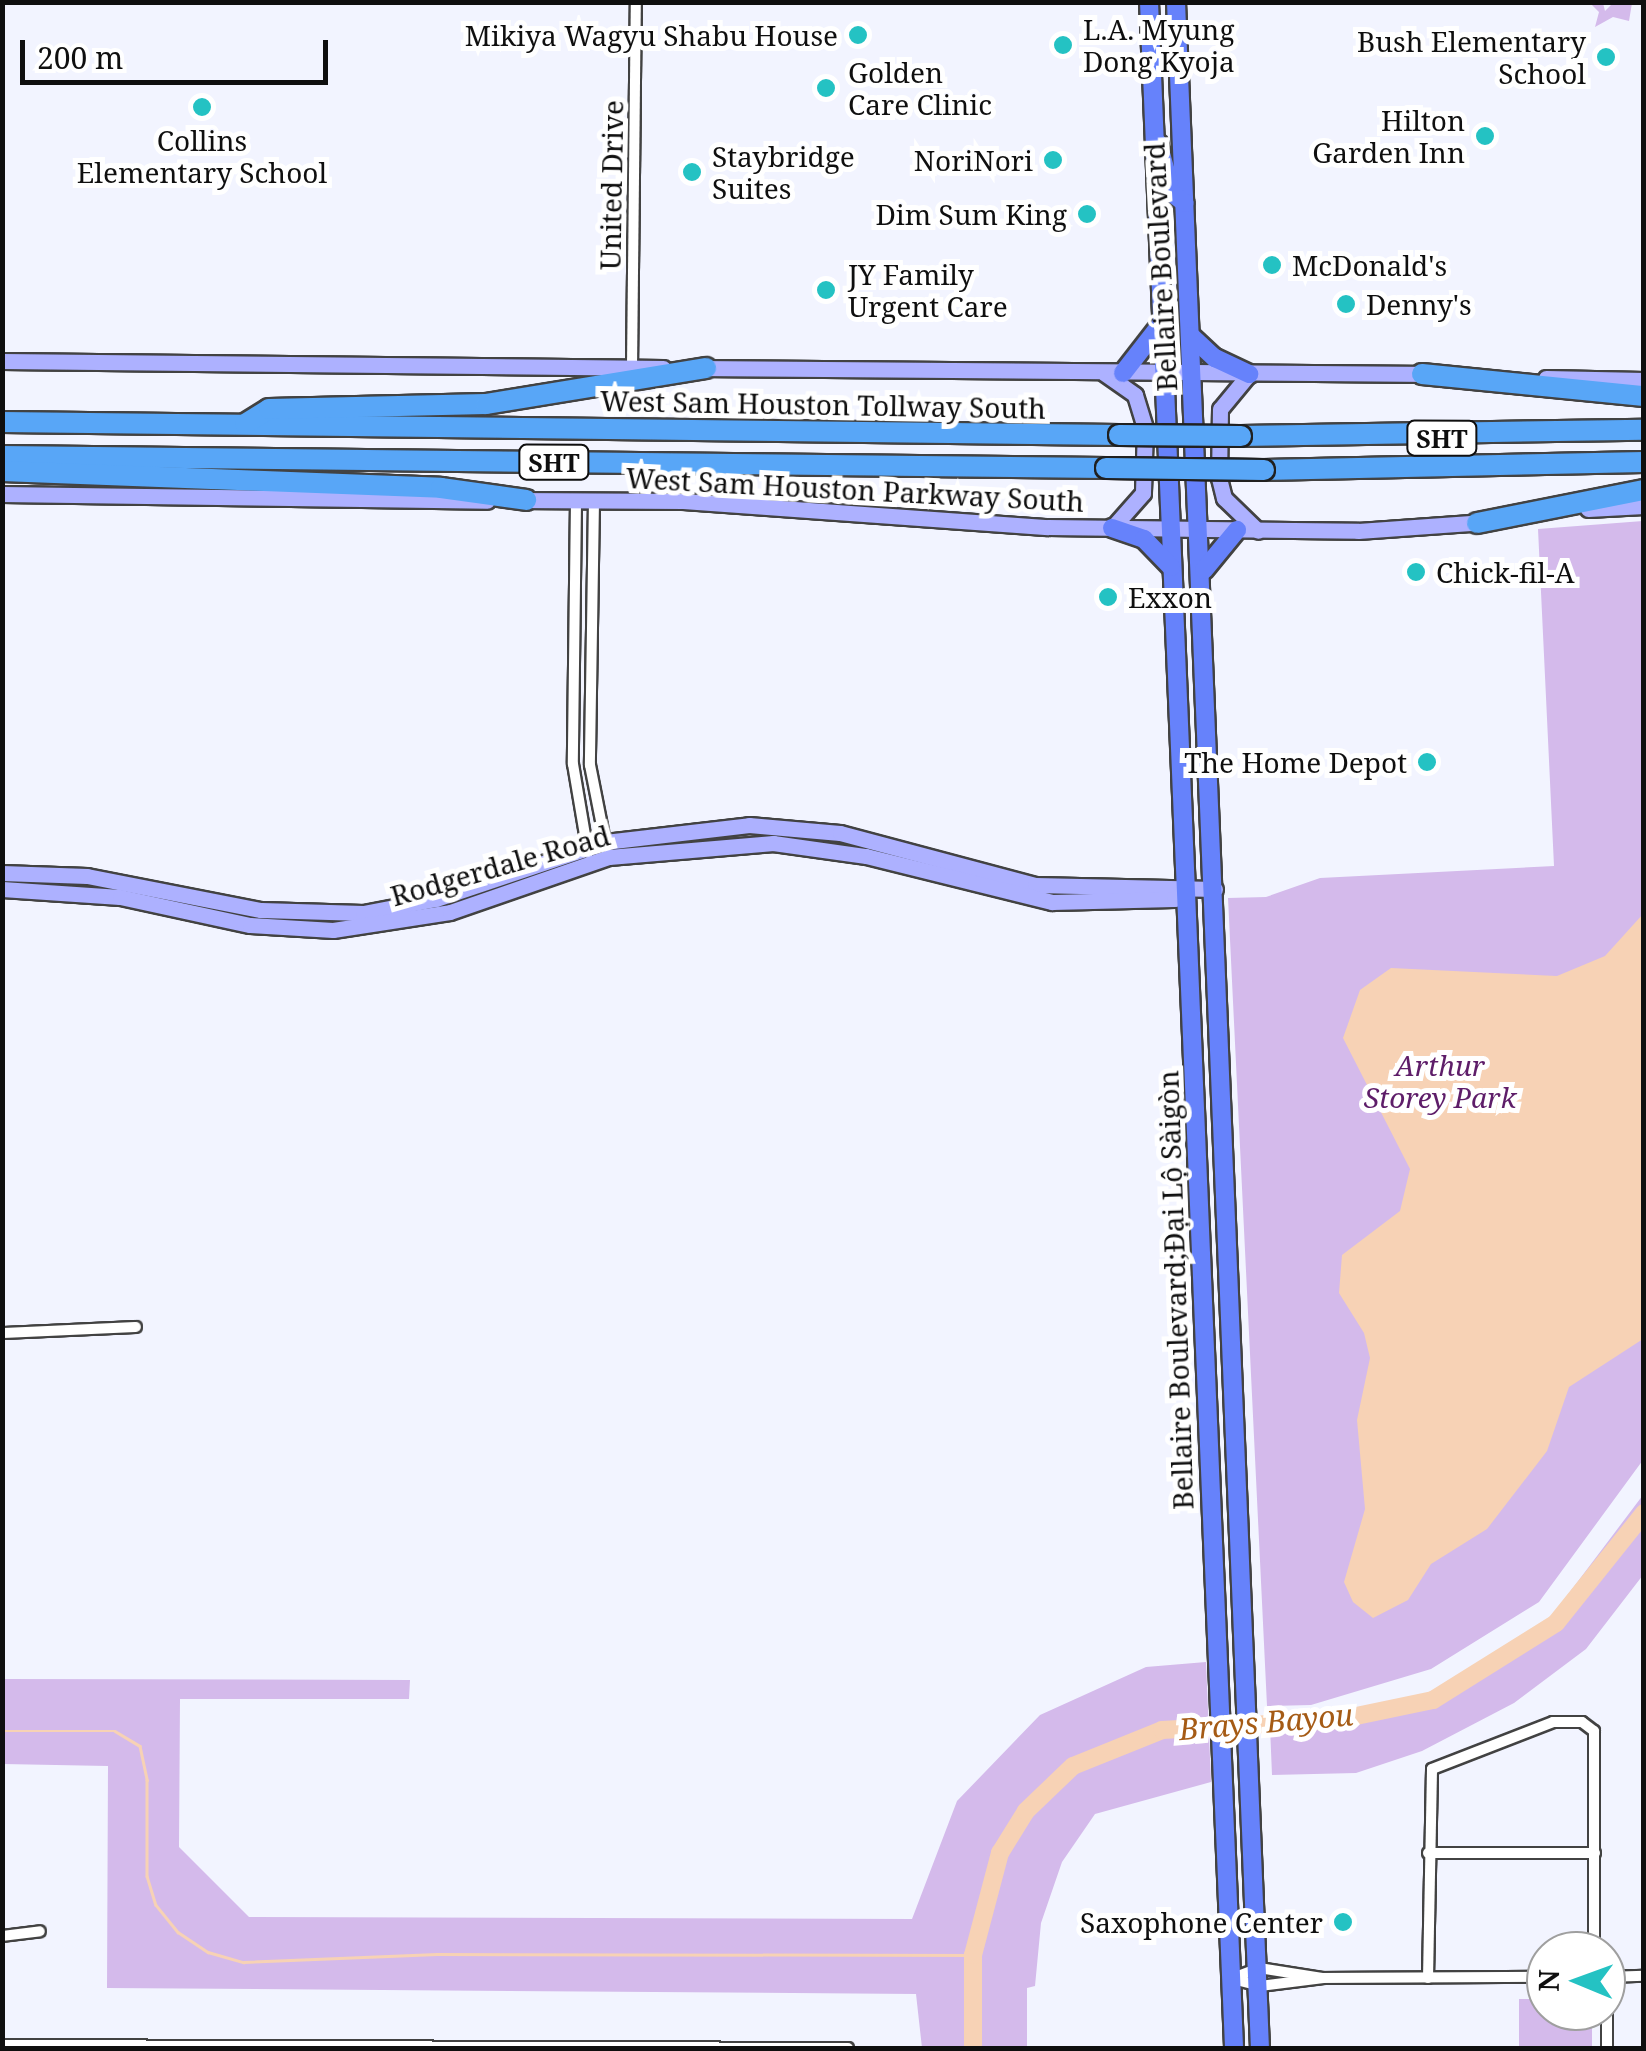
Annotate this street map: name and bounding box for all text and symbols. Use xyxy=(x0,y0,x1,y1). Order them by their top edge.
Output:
place label: L.A. Myung Dong Kyoja xyxy=(1083,12,1235,78)
place label: Mikiya Wagyu Shabu House xyxy=(465,18,838,52)
scale bar xyxy=(25,20,332,82)
marker: Mikiya Wagyu Shabu House xyxy=(847,24,869,46)
place label: Bush Elementary School xyxy=(1357,24,1586,90)
marker: L.A. Myung Dong Kyoja xyxy=(1052,34,1074,56)
text: 200 m xyxy=(37,37,123,78)
marker: Bush Elementary School xyxy=(1595,46,1617,68)
place label: Golden Care Clinic xyxy=(848,55,992,121)
marker: Golden Care Clinic xyxy=(813,75,839,101)
marker: Collins Elementary School xyxy=(191,96,213,118)
street label: United Drive xyxy=(593,100,629,270)
place label: Hilton Garden Inn xyxy=(1312,103,1465,169)
place label: Collins Elementary School xyxy=(77,123,327,189)
marker: Hilton Garden Inn xyxy=(1474,125,1496,147)
place label: Staybridge Suites xyxy=(712,139,855,205)
street label: Bellaire Boulevard xyxy=(1137,142,1183,392)
place label: NoriNori xyxy=(914,143,1033,177)
marker: NoriNori xyxy=(1042,149,1064,171)
marker: Staybridge Suites xyxy=(681,161,703,183)
place label: Dim Sum King xyxy=(876,197,1067,231)
marker: Dim Sum King xyxy=(1076,203,1098,225)
place label: McDonald's xyxy=(1292,248,1447,282)
marker: McDonald's xyxy=(1261,254,1283,276)
place label: JY Family Urgent Care xyxy=(848,257,1008,323)
marker: JY Family Urgent Care xyxy=(813,277,839,303)
place label: Denny's xyxy=(1366,287,1472,321)
marker: Denny's xyxy=(1335,293,1357,315)
street label: West Sam Houston Tollway South xyxy=(600,383,1046,425)
road number: SHT xyxy=(1404,418,1480,458)
road number: SHT xyxy=(516,442,592,482)
street label: West Sam Houston Parkway South xyxy=(625,460,1085,518)
place label: Chick-fil-A xyxy=(1436,555,1574,589)
marker: Chick-fil-A xyxy=(1405,561,1427,583)
place label: Exxon xyxy=(1128,580,1212,614)
marker: Exxon xyxy=(1097,586,1119,608)
place label: The Home Depot xyxy=(1184,745,1407,779)
marker: The Home Depot xyxy=(1416,751,1438,773)
street label: Rodgerdale Road xyxy=(387,818,613,912)
park label: Arthur Storey Park xyxy=(1364,1048,1516,1114)
street label: Bellaire Boulevard;Đại Lộ Sàigòn xyxy=(1151,1070,1199,1510)
water label: Brays Bayou xyxy=(1177,1696,1355,1748)
place label: Saxophone Center xyxy=(1080,1905,1323,1939)
marker: Saxophone Center xyxy=(1332,1911,1354,1933)
north arrow xyxy=(1526,1931,1626,2031)
text: N xyxy=(1529,1969,1567,1992)

